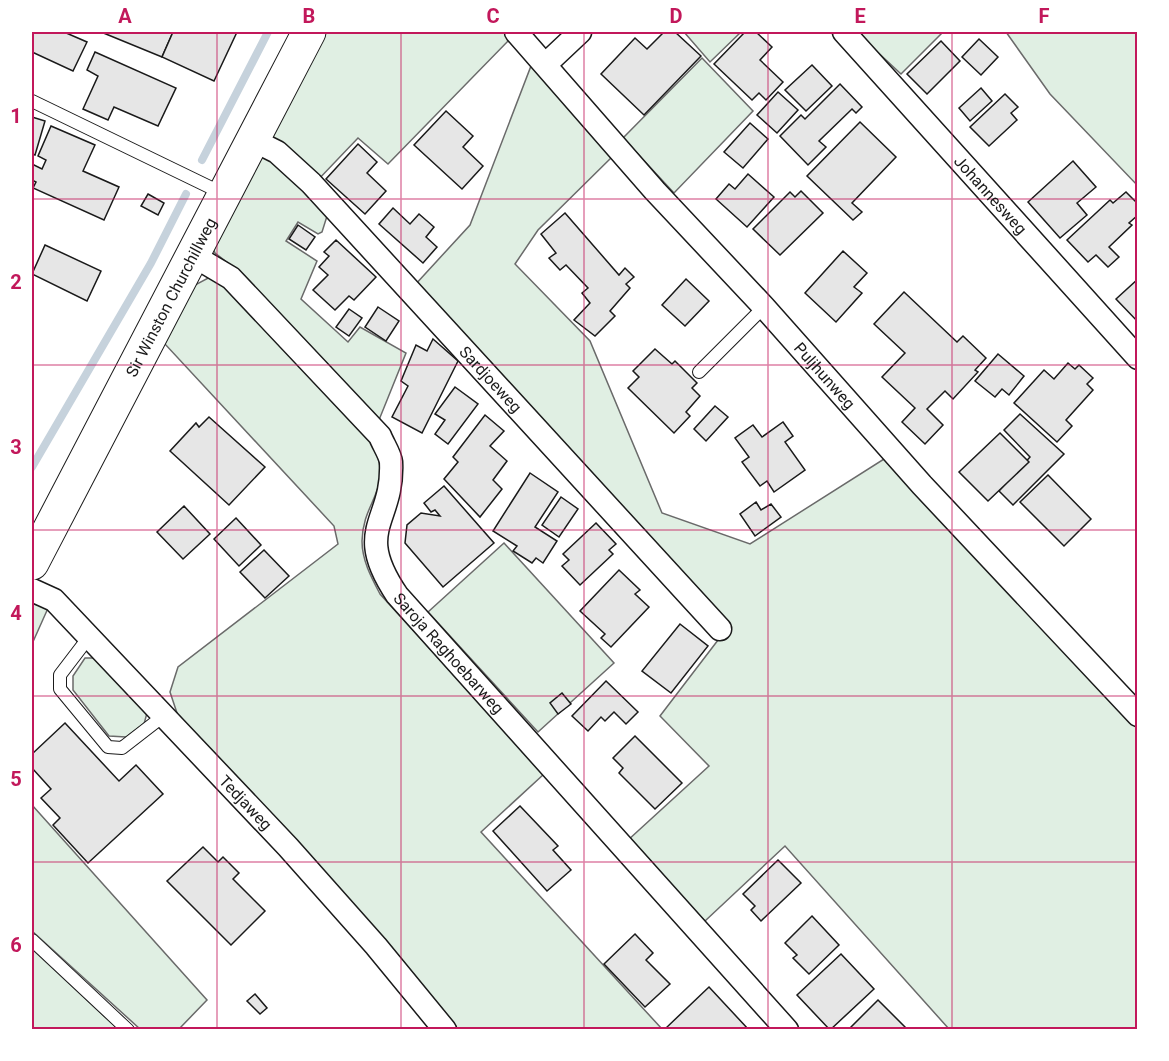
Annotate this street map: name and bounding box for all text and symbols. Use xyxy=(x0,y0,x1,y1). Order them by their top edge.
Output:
text: A xyxy=(118,4,132,28)
text: B xyxy=(303,4,315,28)
text: C xyxy=(486,4,500,28)
text: D xyxy=(670,4,683,28)
text: E xyxy=(854,4,866,28)
text: F xyxy=(1039,4,1050,28)
text: 1 xyxy=(10,104,22,128)
street label: Johannesweg xyxy=(950,152,1031,238)
street label: Sir Winston Churchillweg xyxy=(122,215,220,380)
text: 2 xyxy=(10,270,22,294)
street label: Puljhunweg xyxy=(790,339,859,413)
street label: Sardjoeweg xyxy=(455,342,526,417)
text: 3 xyxy=(10,435,22,459)
street label: Saroja Raghoebarweg xyxy=(389,589,508,718)
text: 4 xyxy=(10,601,22,625)
text: 5 xyxy=(10,767,22,791)
street label: Tedjaweg xyxy=(215,771,276,834)
text: 6 xyxy=(10,933,22,957)

